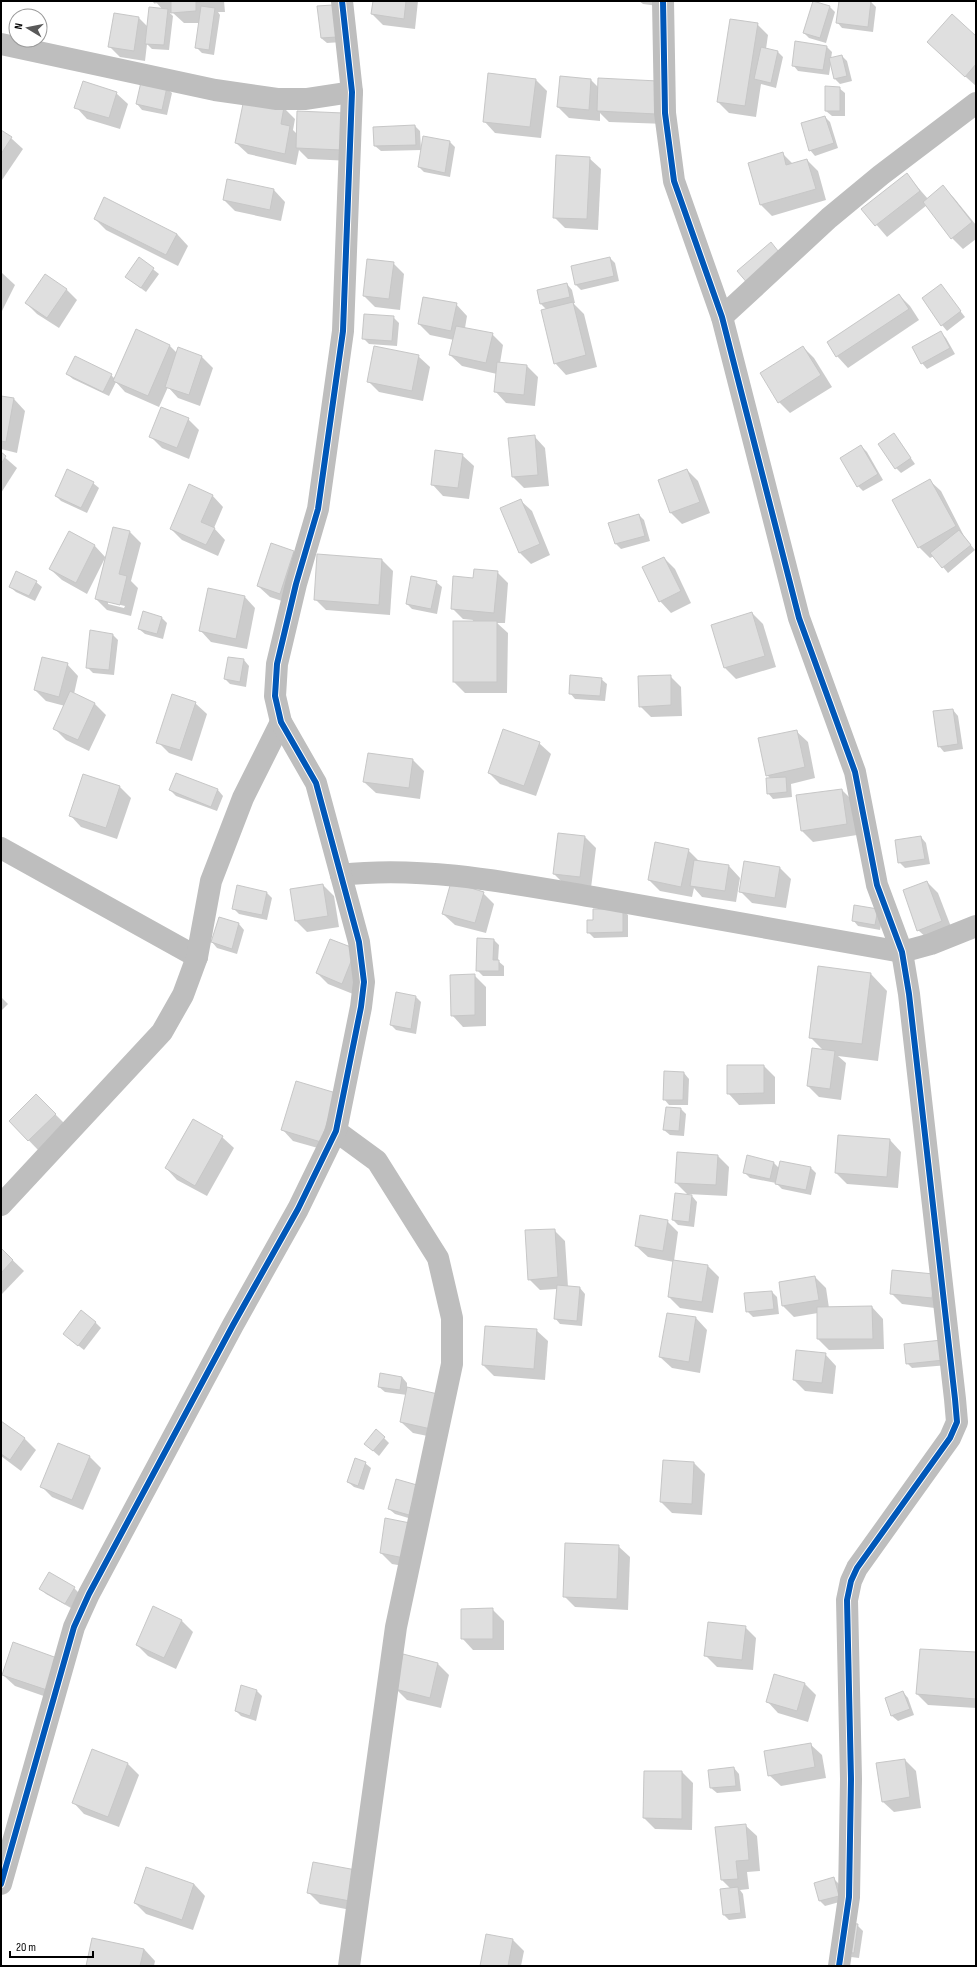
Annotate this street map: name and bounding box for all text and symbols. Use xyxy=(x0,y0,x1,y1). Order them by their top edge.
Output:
north arrow xyxy=(8,8,48,48)
text: N xyxy=(12,22,26,30)
scale bar xyxy=(10,1933,93,1959)
text: 20 m xyxy=(16,1940,36,1955)

